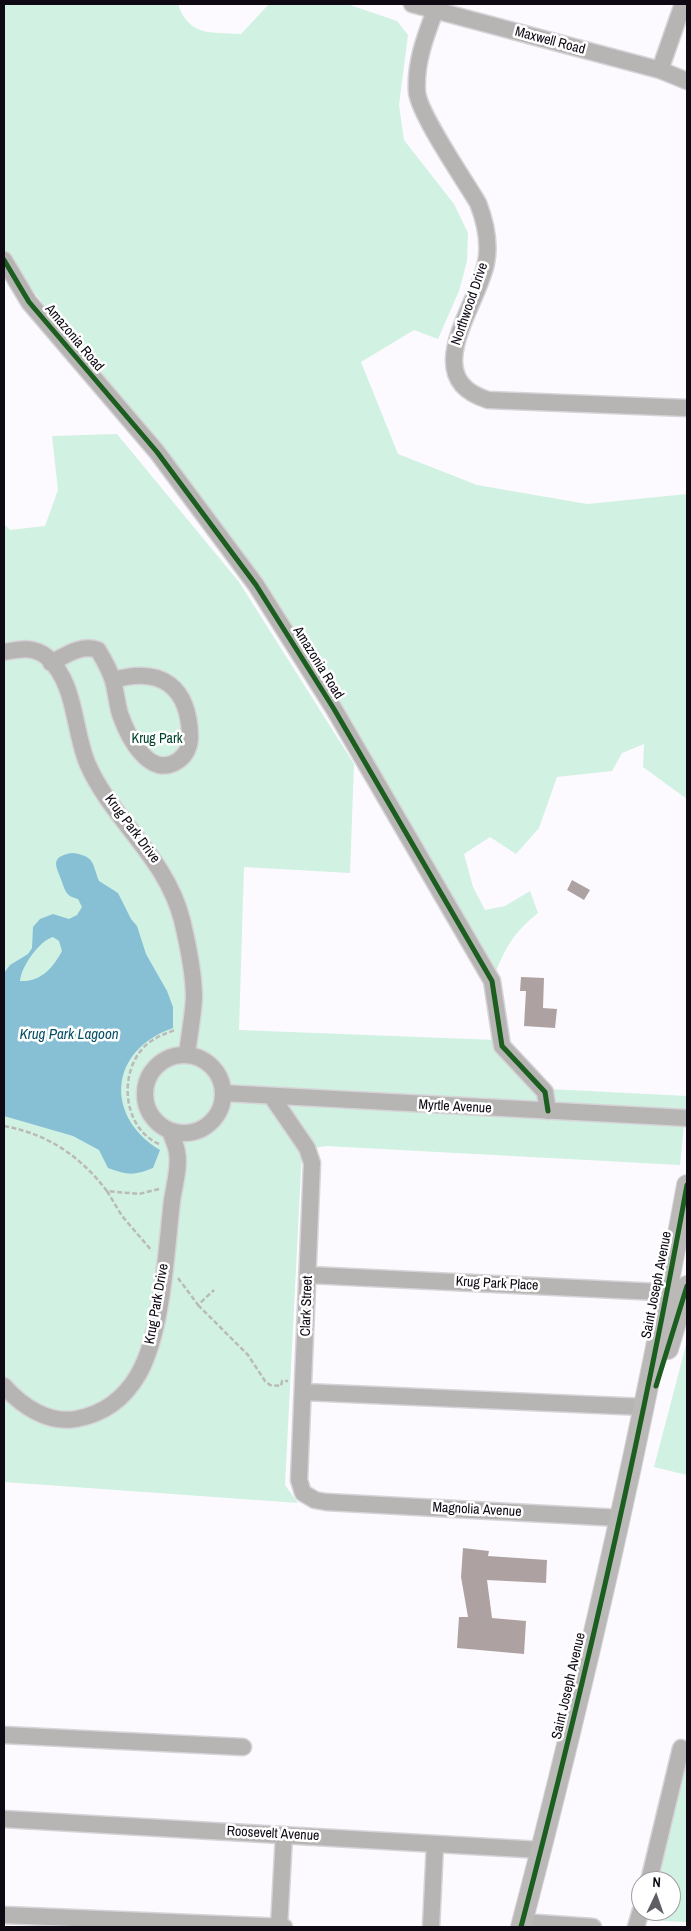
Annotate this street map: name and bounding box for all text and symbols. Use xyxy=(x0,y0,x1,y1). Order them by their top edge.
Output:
street label: Maxwell Road xyxy=(513,24,587,58)
street label: Northwood Drive xyxy=(448,261,492,347)
street label: Amazonia Road xyxy=(41,301,107,375)
street label: Amazonia Road xyxy=(289,624,347,702)
park label: Krug Park xyxy=(131,731,183,747)
street label: Krug Park Drive xyxy=(101,791,163,867)
water label: Krug Park Lagoon xyxy=(19,1026,119,1044)
street label: Myrtle Avenue xyxy=(418,1097,492,1117)
street label: Saint Joseph Avenue xyxy=(638,1230,676,1340)
street label: Krug Park Drive xyxy=(142,1262,172,1346)
street label: Krug Park Place xyxy=(455,1273,539,1295)
street label: Clark Street xyxy=(298,1275,316,1337)
street label: Magnolia Avenue xyxy=(432,1499,522,1521)
street label: Saint Joseph Avenue xyxy=(549,1631,589,1741)
street label: Roosevelt Avenue xyxy=(226,1823,320,1845)
north arrow xyxy=(631,1871,681,1921)
text: N xyxy=(652,1873,661,1891)

